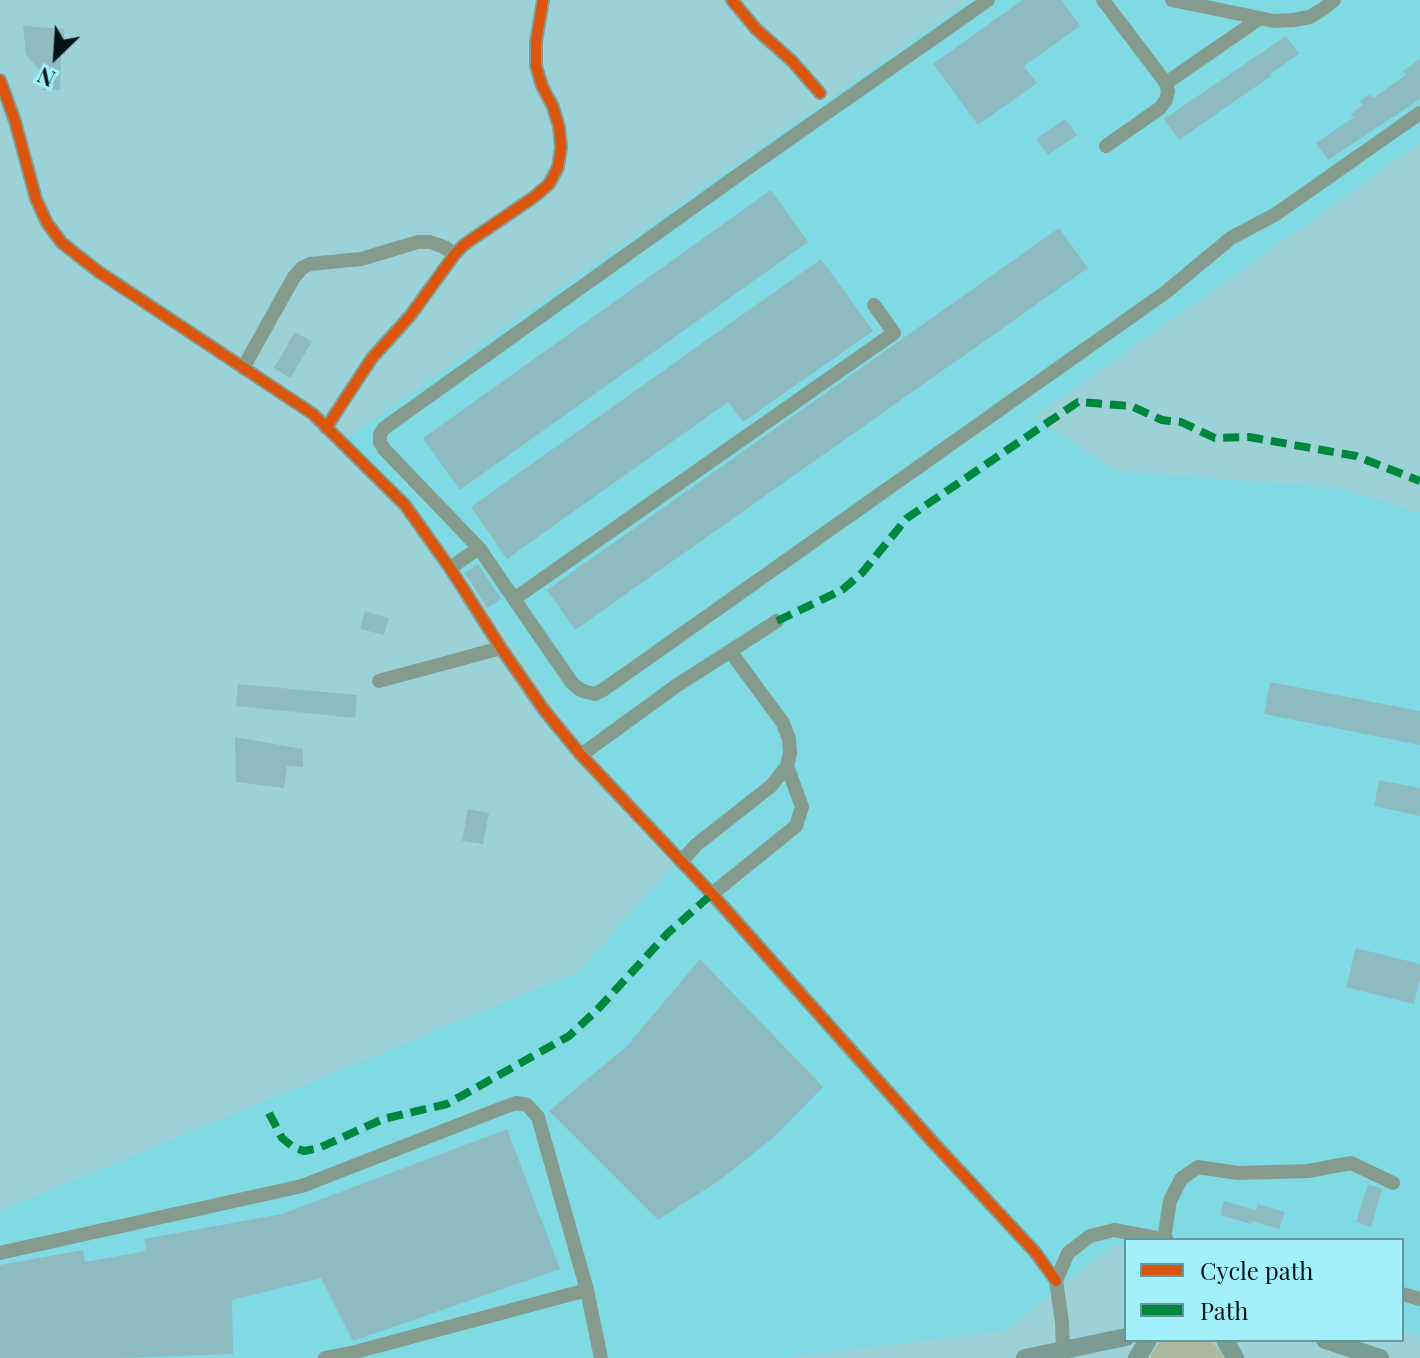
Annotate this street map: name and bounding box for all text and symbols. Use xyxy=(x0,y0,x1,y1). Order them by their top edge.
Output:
north arrow xyxy=(16,16,96,96)
text: N xyxy=(32,61,59,95)
legend xyxy=(1124,1238,1404,1342)
text: Cycle path xyxy=(1200,1254,1313,1286)
text: Path xyxy=(1200,1294,1248,1326)

